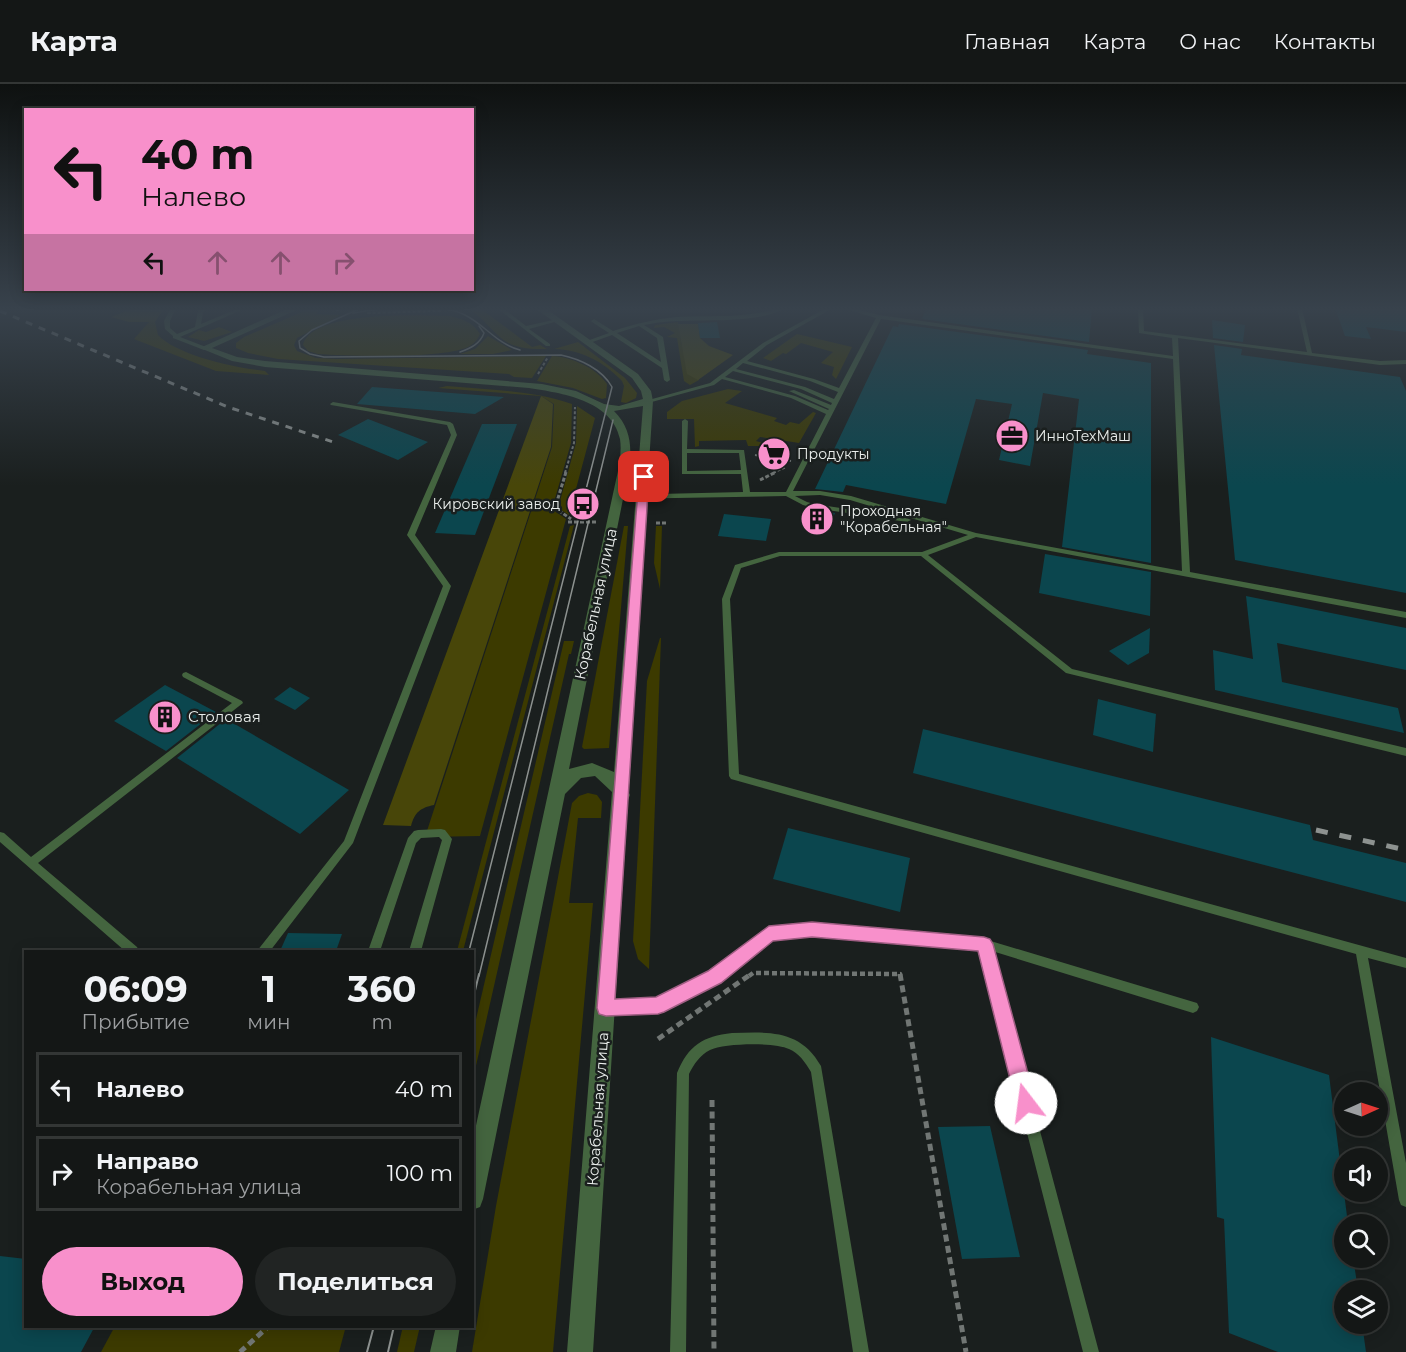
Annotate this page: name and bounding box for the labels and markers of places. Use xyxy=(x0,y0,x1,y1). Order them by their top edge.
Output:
office icon: ИнноТехМаш xyxy=(994,418,1030,454)
place label: ИнноТехМаш xyxy=(1035,427,1131,445)
supermarket icon: Продукты xyxy=(756,436,792,472)
place label: Продукты xyxy=(797,445,870,463)
pin xyxy=(618,451,669,502)
bus stop icon: Кировский завод xyxy=(565,486,601,522)
place label: Кировский завод xyxy=(433,495,560,513)
building icon: Проходная "Корабельная" xyxy=(799,501,835,537)
place label: Проходная "Корабельная" xyxy=(840,502,947,536)
building icon: Столовая xyxy=(147,699,183,735)
place label: Столовая xyxy=(188,707,261,726)

